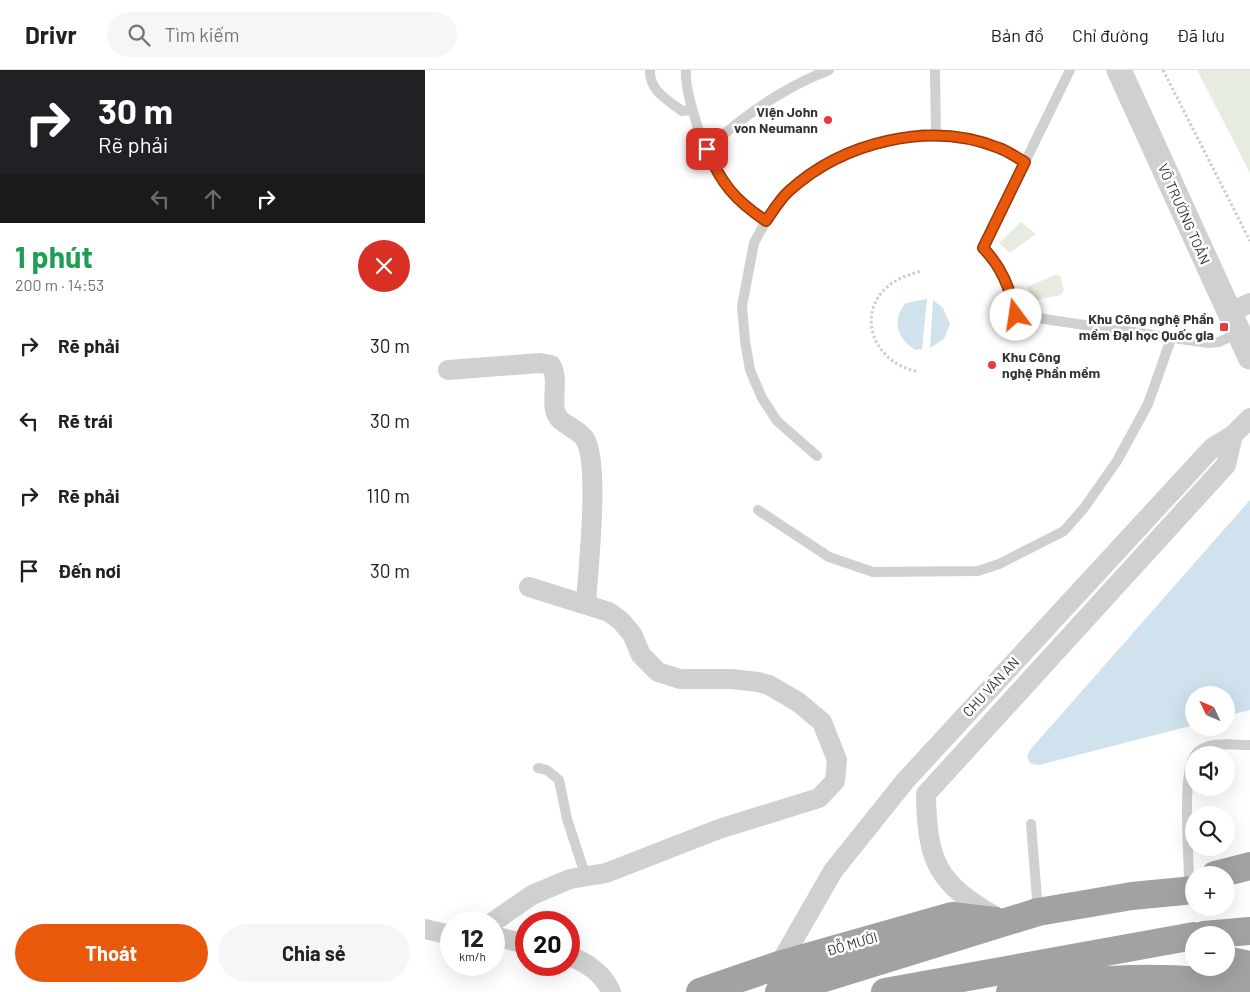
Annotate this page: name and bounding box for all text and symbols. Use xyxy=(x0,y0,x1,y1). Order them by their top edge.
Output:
search box xyxy=(107,12,457,57)
text: Drivr xyxy=(25,20,77,49)
icon: search xyxy=(125,21,153,49)
text: Tìm kiếm xyxy=(165,23,239,46)
text: Bản đồ xyxy=(991,24,1044,46)
text: Chỉ đường xyxy=(1072,24,1149,46)
text: Đã lưu xyxy=(1177,24,1225,46)
text: 30 m xyxy=(98,89,173,131)
icon: right xyxy=(15,90,80,155)
place label: Viện John von Neumann xyxy=(734,103,818,136)
marker: Viện John von Neumann xyxy=(822,114,834,126)
pin xyxy=(686,128,728,170)
text: Rẽ phải xyxy=(98,131,168,157)
icon: arrive xyxy=(693,135,721,163)
street label: VÕ TRƯỜNG TOẢN xyxy=(1155,161,1214,267)
icon: left xyxy=(146,185,174,213)
icon: ahead xyxy=(199,185,227,213)
icon: right xyxy=(252,185,280,213)
text: 1 phút xyxy=(15,238,93,274)
button: close xyxy=(358,240,410,292)
text: 200 m · 14:53 xyxy=(15,275,104,294)
position arrow xyxy=(989,288,1041,340)
place label: Khu Công nghệ Phần mềm Đại học Quốc gia xyxy=(1079,310,1214,343)
marker: Khu Công nghệ Phần mềm Đại học Quốc gia xyxy=(1218,321,1230,333)
icon: right xyxy=(15,332,43,360)
text: Rẽ phải xyxy=(58,334,120,357)
text: 30 m xyxy=(370,334,410,357)
place label: Khu Công nghệ Phần mềm xyxy=(1002,348,1101,381)
marker: Khu Công nghệ Phần mềm xyxy=(986,359,998,371)
icon: left xyxy=(15,407,43,435)
text: Rẽ trái xyxy=(58,409,113,432)
text: 30 m xyxy=(370,409,410,432)
icon: right xyxy=(15,482,43,510)
text: Rẽ phải xyxy=(58,484,120,507)
text: 110 m xyxy=(366,484,410,507)
icon: arrive xyxy=(15,557,43,585)
text: Đến nơi xyxy=(58,559,121,582)
text: 30 m xyxy=(370,559,410,582)
street label: CHU VĂN AN xyxy=(959,653,1022,720)
north arrow xyxy=(1185,686,1235,736)
map controls xyxy=(1185,686,1235,976)
button: sound xyxy=(1185,746,1235,796)
button: search xyxy=(1185,806,1235,856)
button: + xyxy=(1185,866,1235,916)
speed limit sign: 20 xyxy=(515,911,580,976)
text: 12 xyxy=(461,922,484,952)
button: Thoát xyxy=(15,924,208,982)
button: Chia sẻ xyxy=(218,924,410,982)
button: − xyxy=(1185,926,1235,976)
street label: ĐỖ MƯỜI xyxy=(824,927,879,959)
text: km/h xyxy=(459,949,486,963)

